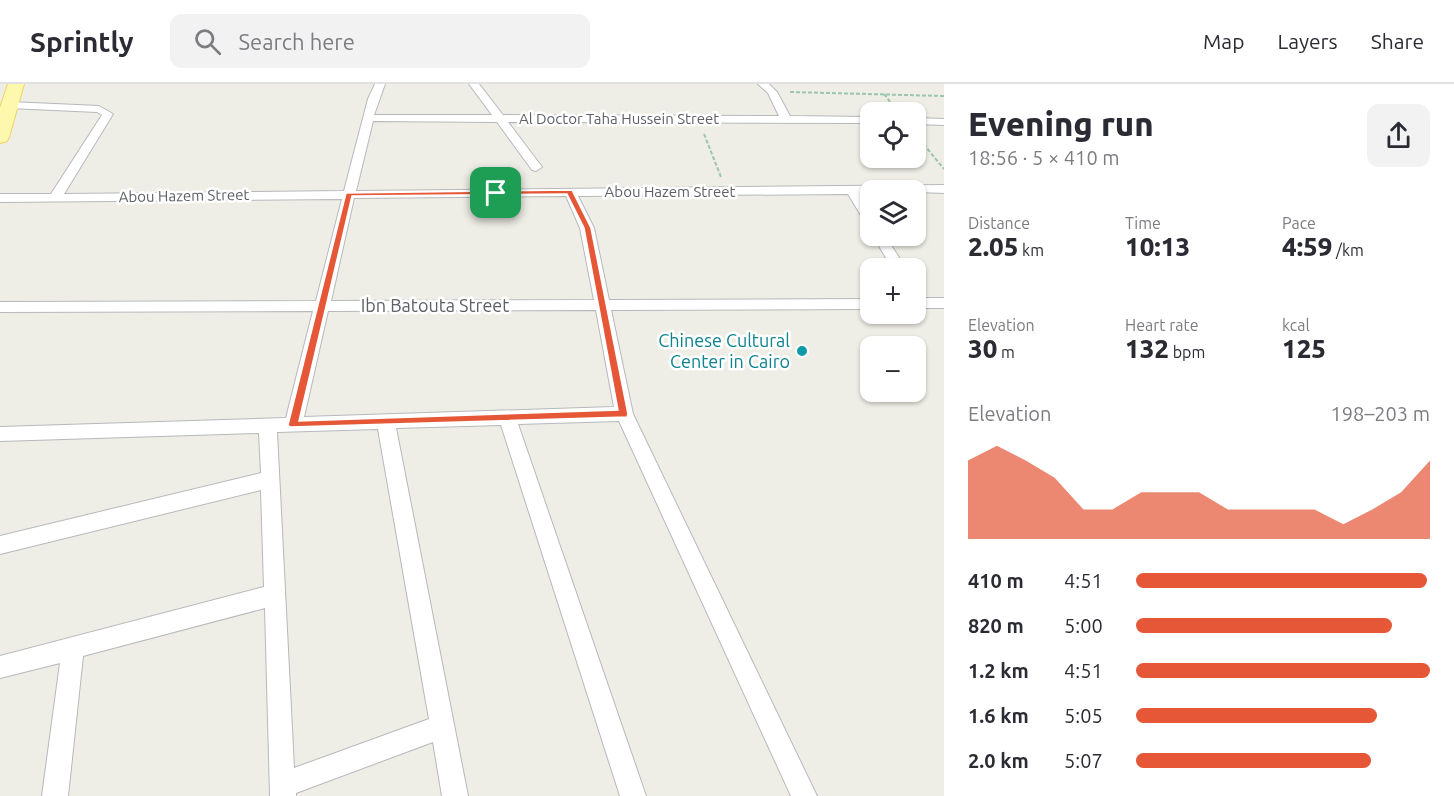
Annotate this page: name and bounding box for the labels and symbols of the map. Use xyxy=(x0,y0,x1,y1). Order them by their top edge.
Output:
street label: Al Doctor Taha Hussein Street xyxy=(519,110,719,127)
pin xyxy=(470,167,521,218)
street label: Abou Hazem Street xyxy=(605,183,735,200)
street label: Abou Hazem Street xyxy=(118,186,250,205)
street label: Ibn Batouta Street xyxy=(361,295,509,315)
place label: Chinese Cultural Center in Cairo xyxy=(658,330,790,371)
marker: Chinese Cultural Center in Cairo xyxy=(795,344,809,358)

